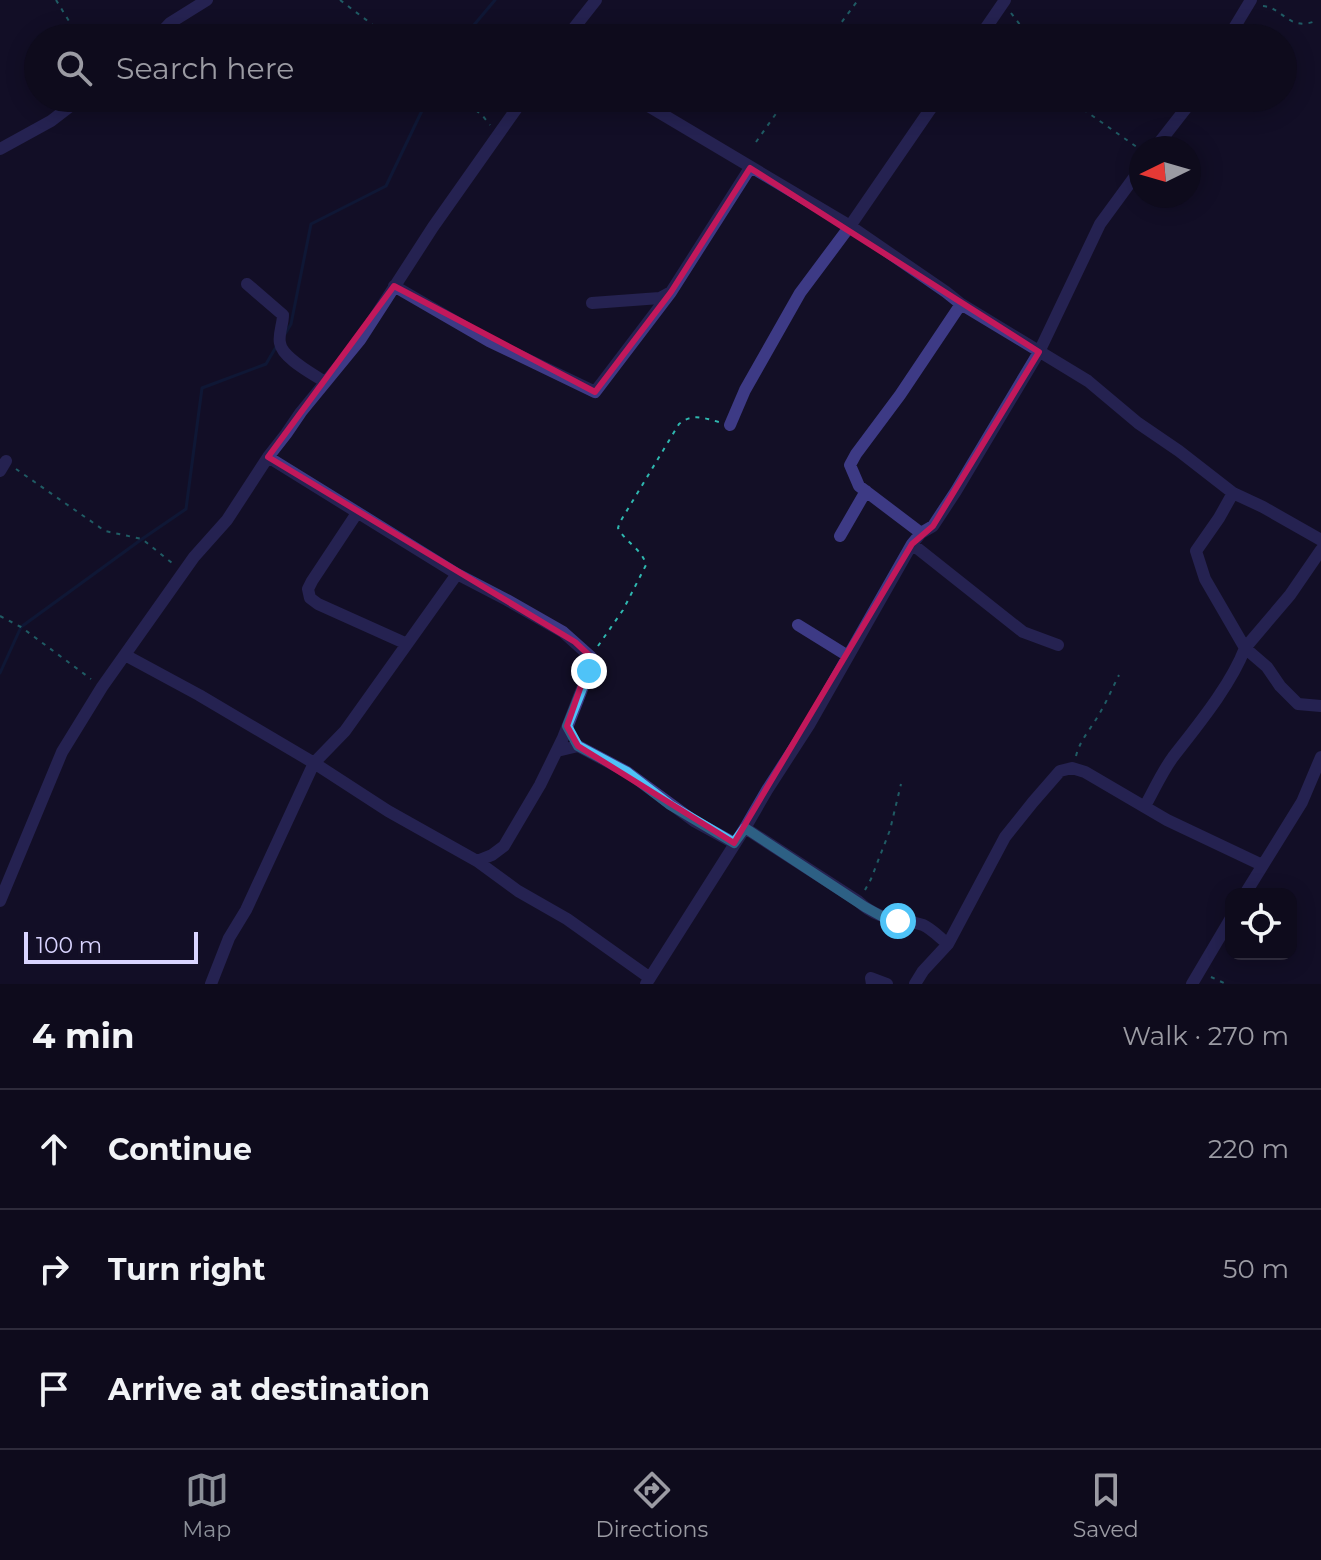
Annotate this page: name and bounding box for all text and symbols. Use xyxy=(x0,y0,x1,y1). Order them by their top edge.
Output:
search box xyxy=(24,24,1297,112)
icon: search xyxy=(52,46,96,90)
text: Search here xyxy=(116,50,294,87)
north arrow xyxy=(1129,136,1201,208)
route end xyxy=(571,653,607,689)
map controls xyxy=(1225,888,1297,960)
button: locate xyxy=(1225,888,1297,960)
route start xyxy=(880,903,916,939)
scale bar xyxy=(24,928,198,964)
text: 100 m xyxy=(36,932,102,959)
text: 4 min xyxy=(32,1015,134,1057)
text: Walk · 270 m xyxy=(1122,1020,1289,1052)
icon: ahead xyxy=(32,1127,76,1171)
text: Continue xyxy=(108,1131,252,1168)
text: 220 m xyxy=(1208,1133,1289,1165)
icon: right xyxy=(32,1247,76,1291)
text: Turn right xyxy=(108,1251,265,1288)
text: 50 m xyxy=(1223,1253,1289,1285)
icon: arrive xyxy=(32,1367,76,1411)
text: Arrive at destination xyxy=(108,1371,430,1408)
tab: Map xyxy=(182,1468,231,1543)
tab: Directions xyxy=(596,1468,708,1543)
tab: Saved xyxy=(1073,1468,1139,1543)

